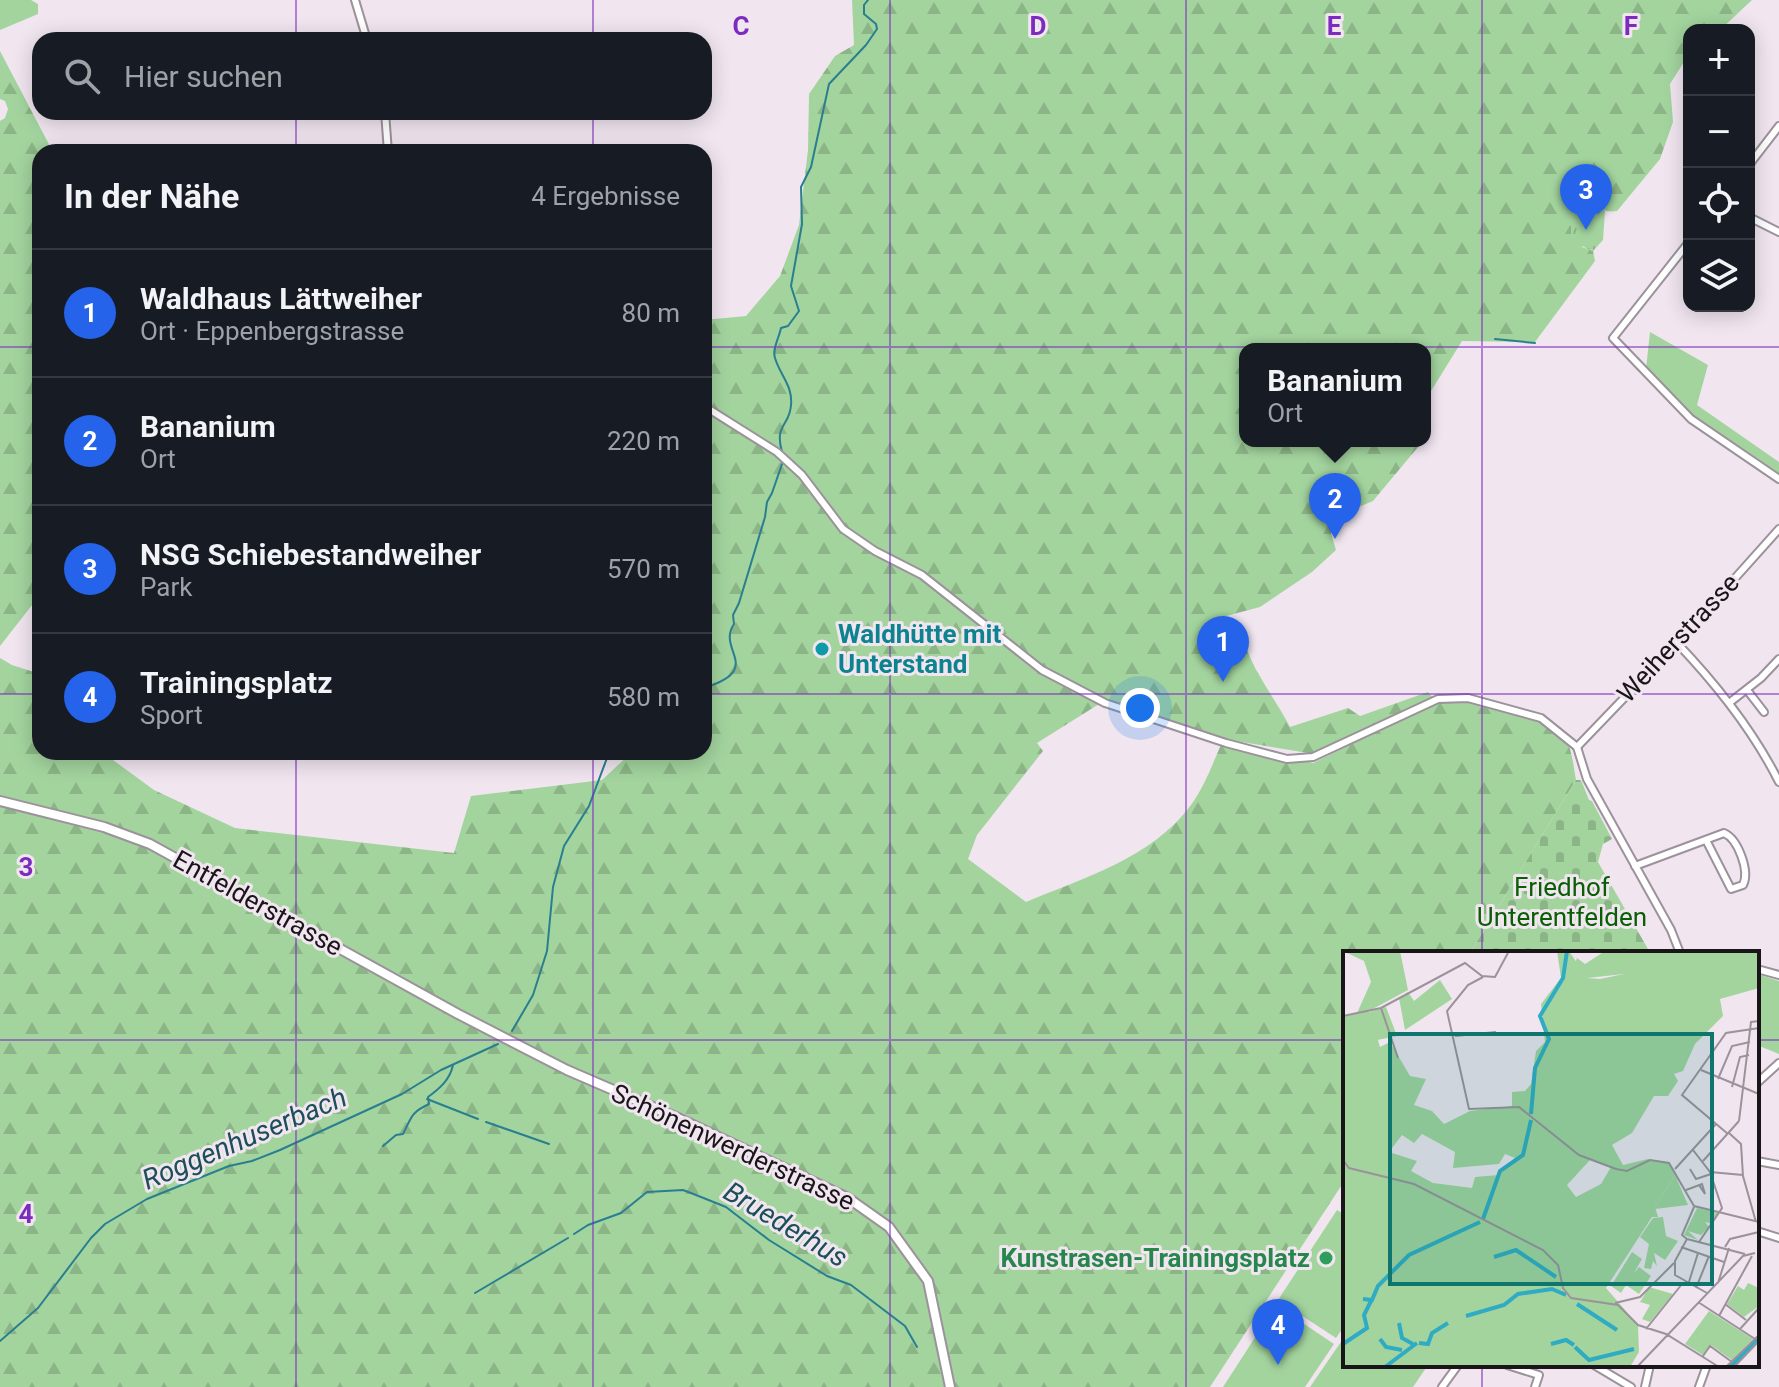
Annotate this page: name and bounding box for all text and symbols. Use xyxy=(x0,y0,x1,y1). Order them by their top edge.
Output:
text: C xyxy=(732,11,750,41)
text: D xyxy=(1030,11,1046,41)
text: E xyxy=(1327,11,1342,41)
text: F xyxy=(1624,11,1638,41)
map controls xyxy=(1683,24,1755,312)
button: + xyxy=(1683,24,1755,96)
search box xyxy=(32,32,712,120)
icon: search xyxy=(60,54,104,98)
text: Hier suchen xyxy=(124,59,283,94)
button: − xyxy=(1683,96,1755,168)
pin: 3 xyxy=(1560,164,1612,230)
button: locate xyxy=(1683,168,1755,240)
text: In der Nähe xyxy=(64,176,239,216)
text: 4 Ergebnisse xyxy=(531,181,680,211)
button: layers xyxy=(1683,240,1755,312)
text: Waldhaus Lättweiher xyxy=(140,281,422,316)
text: 1 xyxy=(83,298,97,328)
text: 80 m xyxy=(622,298,680,328)
text: Ort · Eppenbergstrasse xyxy=(140,316,404,346)
popup xyxy=(1239,343,1431,447)
text: Bananium xyxy=(1267,363,1403,398)
text: Ort xyxy=(1267,398,1303,428)
text: Bananium xyxy=(140,409,276,444)
text: 2 xyxy=(83,426,97,456)
text: 220 m xyxy=(607,426,680,456)
text: Ort xyxy=(140,444,176,474)
pin: 2 xyxy=(1309,473,1361,539)
text: NSG Schiebestandweiher xyxy=(140,537,481,572)
text: 3 xyxy=(83,554,97,584)
text: 570 m xyxy=(607,554,680,584)
street label: Weiherstrasse xyxy=(1611,568,1745,708)
text: Park xyxy=(140,572,192,602)
pin: 1 xyxy=(1197,616,1249,682)
place label: Waldhütte mit Unterstand xyxy=(838,619,1001,679)
marker: Waldhütte mit Unterstand xyxy=(813,640,831,658)
text: Trainingsplatz xyxy=(140,665,333,700)
text: 4 xyxy=(83,682,97,712)
text: 580 m xyxy=(607,682,680,712)
your location xyxy=(1120,688,1160,728)
text: Sport xyxy=(140,700,203,730)
street label: Entfelderstrasse xyxy=(168,844,348,962)
text: 3 xyxy=(19,852,33,882)
park label: Friedhof Unterentfelden xyxy=(1477,872,1647,932)
inset map xyxy=(1343,951,1759,1367)
street label: Schönenwerderstrasse xyxy=(607,1077,859,1217)
water label: Roggenhuserbach xyxy=(137,1081,351,1196)
water label: Bruederhus xyxy=(718,1175,854,1274)
text: 4 xyxy=(19,1199,34,1229)
place label: Kunstrasen-Trainingsplatz xyxy=(1000,1243,1310,1273)
marker: Kunstrasen-Trainingsplatz xyxy=(1317,1249,1335,1267)
pin: 4 xyxy=(1252,1299,1304,1365)

